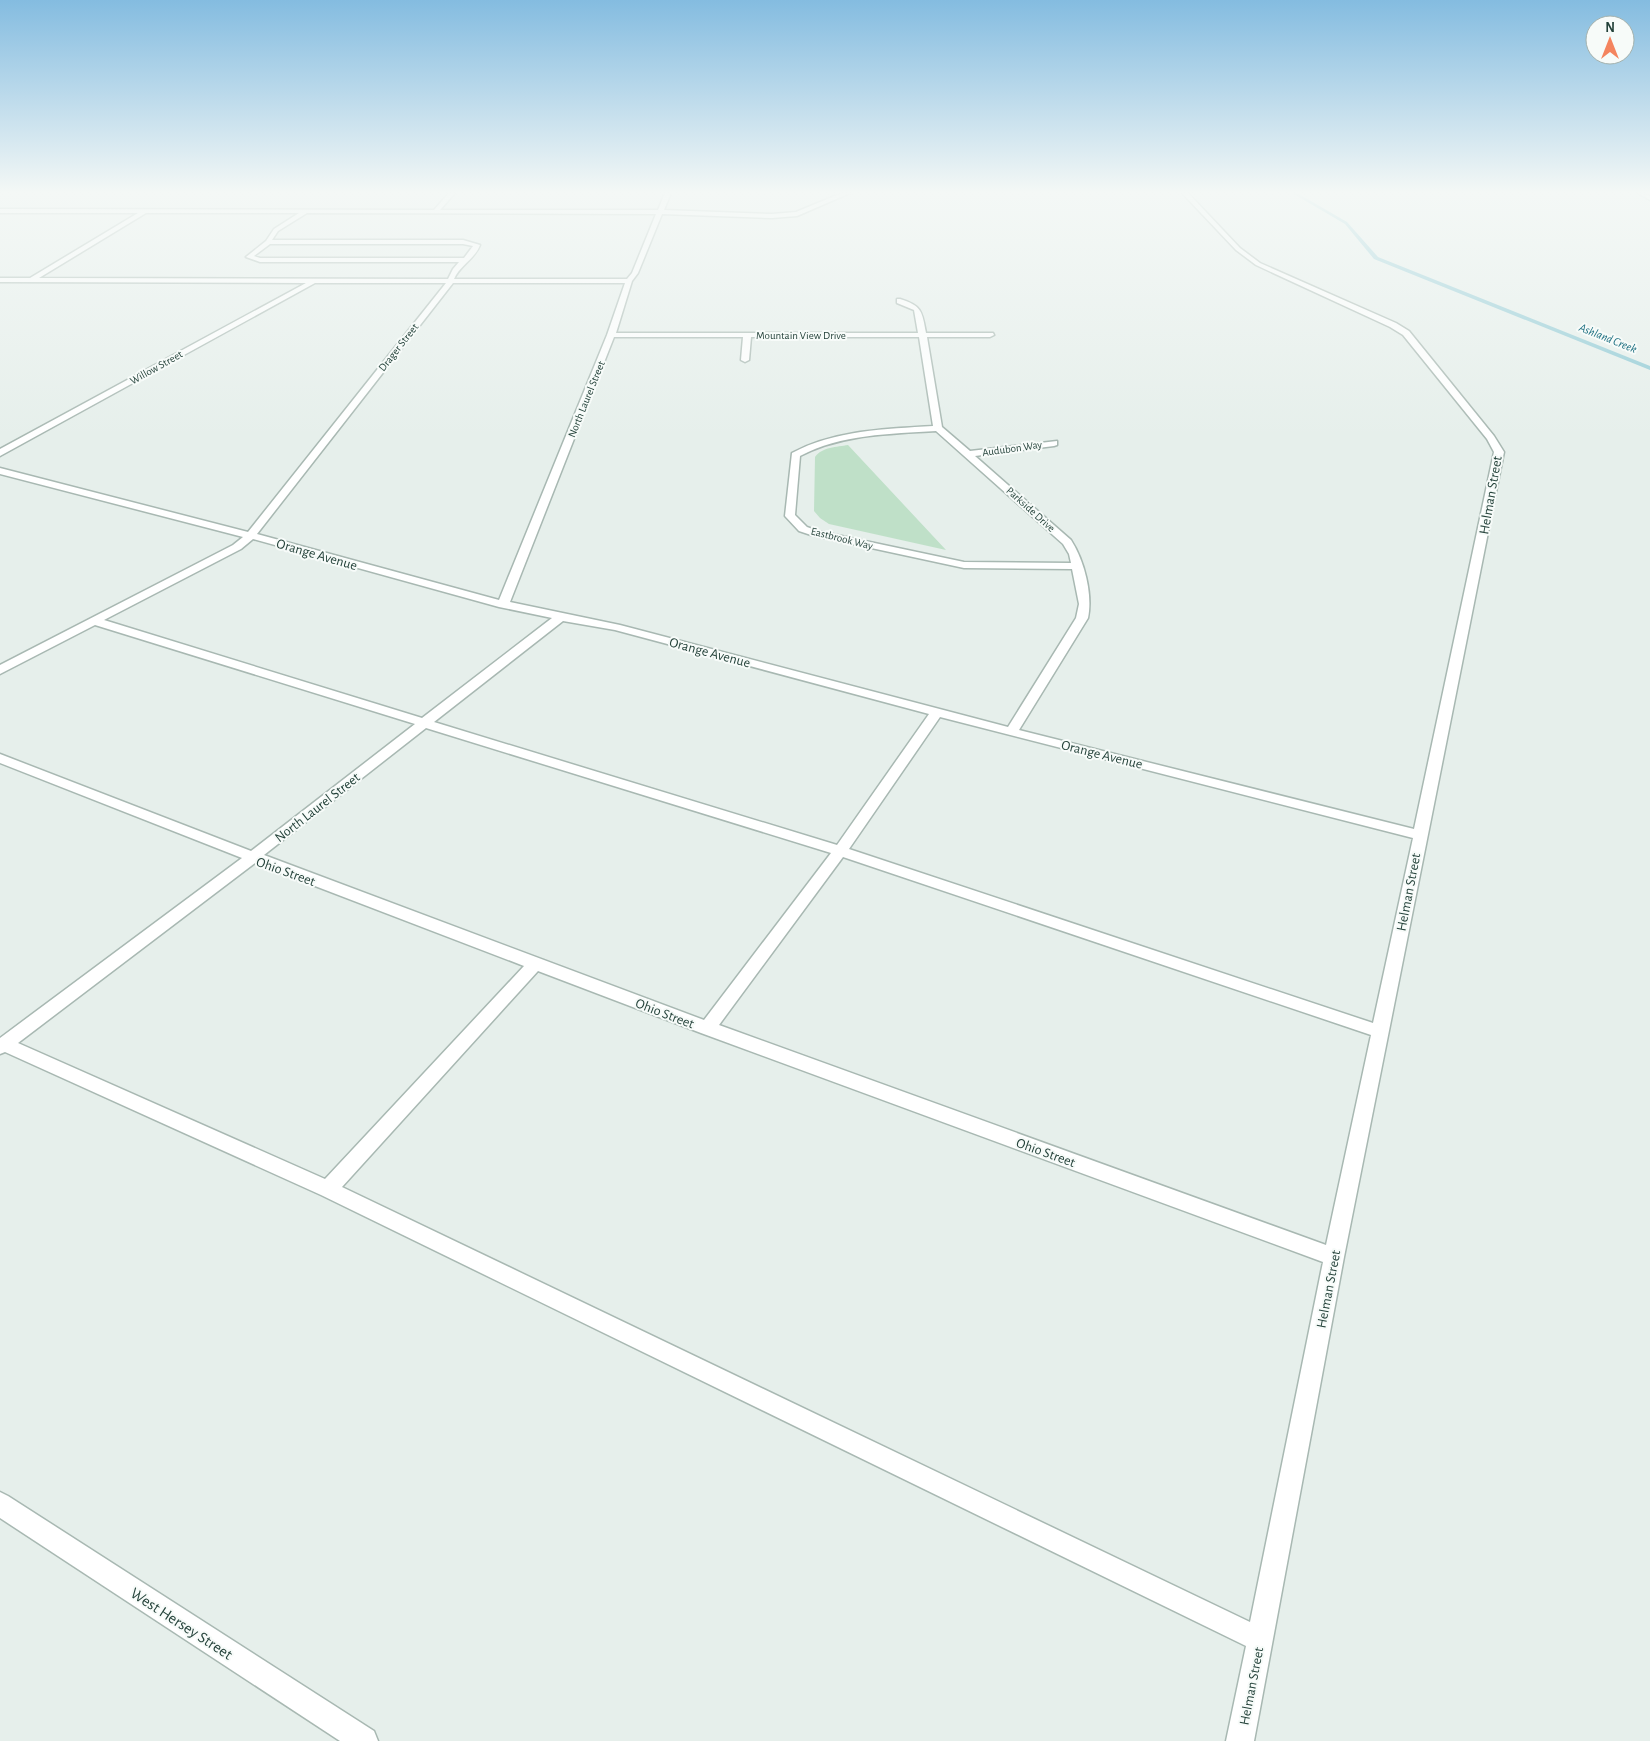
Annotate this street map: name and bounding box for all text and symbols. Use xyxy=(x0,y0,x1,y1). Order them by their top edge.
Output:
north arrow xyxy=(1585,15,1635,65)
text: N xyxy=(1605,21,1615,35)
street label: Drager Street xyxy=(376,321,421,373)
water label: Ashland Creek xyxy=(1576,321,1639,355)
street label: Mountain View Drive xyxy=(756,330,846,341)
street label: Willow Street xyxy=(128,348,185,386)
street label: North Laurel Street xyxy=(566,359,607,439)
street label: Audubon Way xyxy=(981,439,1043,458)
street label: Helman Street xyxy=(1477,454,1505,535)
street label: Parkside Drive xyxy=(1004,485,1057,534)
street label: Eastbrook Way xyxy=(810,525,874,552)
street label: Orange Avenue xyxy=(275,537,359,573)
street label: Orange Avenue xyxy=(668,635,752,670)
street label: Orange Avenue xyxy=(1060,738,1144,772)
street label: North Laurel Street xyxy=(272,770,363,845)
street label: Helman Street xyxy=(1395,851,1424,932)
street label: Ohio Street xyxy=(254,855,318,889)
street label: Ohio Street xyxy=(633,996,696,1032)
street label: Ohio Street xyxy=(1014,1136,1078,1170)
street label: Helman Street xyxy=(1315,1248,1344,1329)
street label: West Hersey Street xyxy=(127,1585,235,1664)
street label: Helman Street xyxy=(1238,1645,1267,1726)

